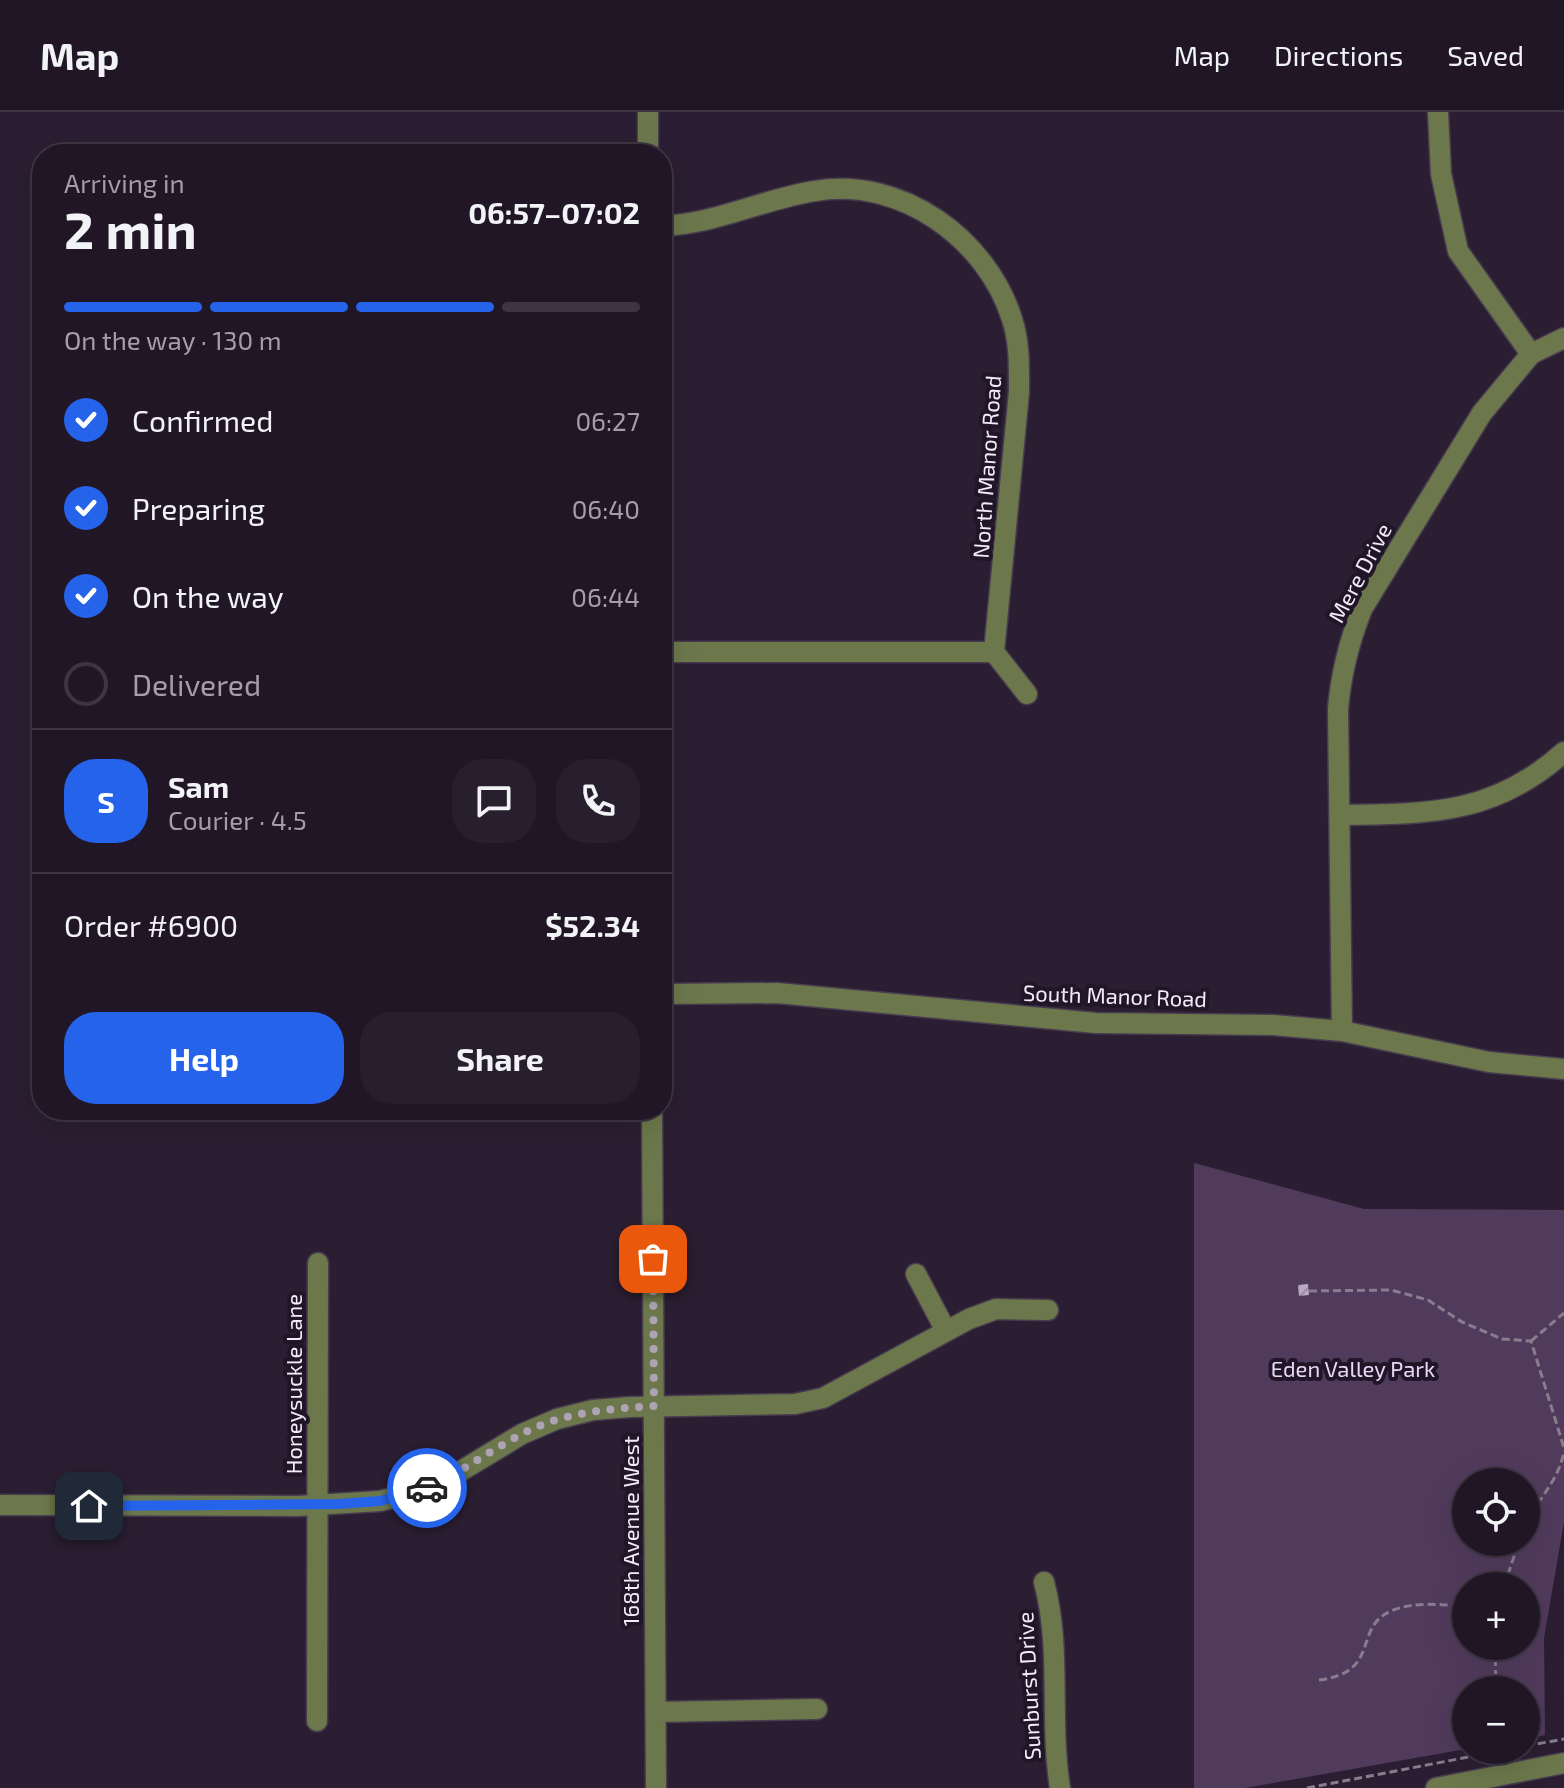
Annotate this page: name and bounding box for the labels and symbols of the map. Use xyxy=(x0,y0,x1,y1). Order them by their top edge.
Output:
street label: North Manor Road xyxy=(967,375,1005,559)
street label: Mere Drive xyxy=(1322,518,1396,627)
street label: South Manor Road xyxy=(1023,979,1207,1011)
pin xyxy=(619,1225,687,1293)
street label: Honeysuckle Lane xyxy=(280,1294,306,1474)
park label: Eden Valley Park xyxy=(1271,1355,1435,1381)
street label: 168th Avenue West xyxy=(617,1436,643,1626)
courier xyxy=(387,1448,467,1528)
pin xyxy=(55,1472,123,1540)
street label: Sunburst Drive xyxy=(1011,1611,1045,1761)

